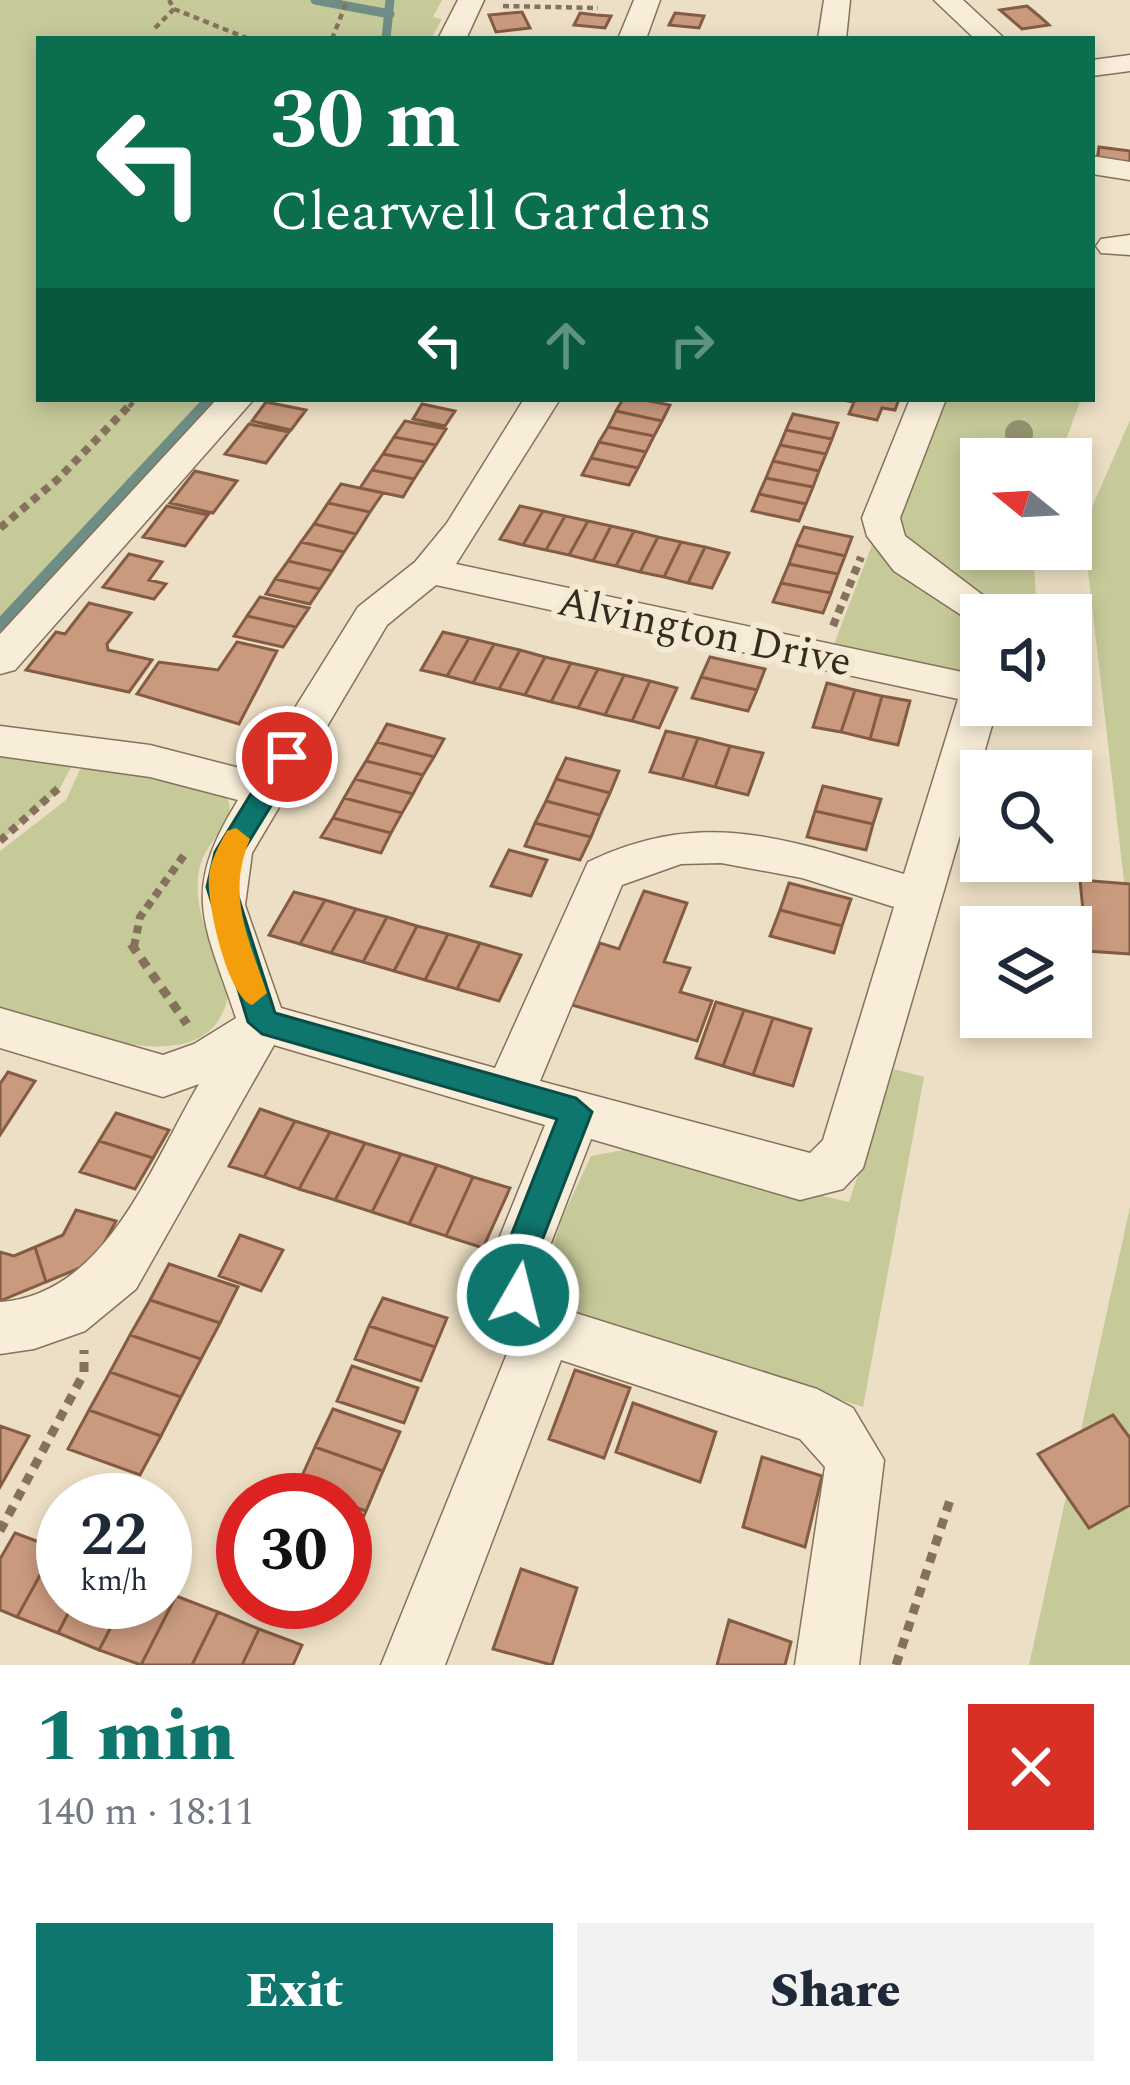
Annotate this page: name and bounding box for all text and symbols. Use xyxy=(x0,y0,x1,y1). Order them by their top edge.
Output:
text: 30 m xyxy=(270,57,461,185)
icon: left xyxy=(72,84,228,240)
text: Clearwell Gardens xyxy=(270,172,712,254)
icon: left xyxy=(407,312,473,378)
icon: ahead xyxy=(533,312,599,378)
icon: right xyxy=(659,312,725,378)
north arrow xyxy=(960,438,1092,570)
map controls xyxy=(960,438,1092,1038)
street label: Alvington Drive xyxy=(552,571,857,694)
button: sound xyxy=(960,594,1092,726)
pin xyxy=(236,706,338,808)
icon: arrive xyxy=(254,724,320,790)
button: search xyxy=(960,750,1092,882)
button: layers xyxy=(960,906,1092,1038)
position arrow xyxy=(455,1232,581,1358)
speed limit sign: 30 xyxy=(216,1473,372,1629)
text: 22 xyxy=(80,1490,148,1582)
text: km/h xyxy=(80,1558,148,1604)
text: 1 min xyxy=(36,1683,235,1792)
button: close xyxy=(968,1704,1094,1830)
text: 140 m · 18:11 xyxy=(36,1783,255,1842)
button: Exit xyxy=(36,1923,553,2061)
button: Share xyxy=(577,1923,1094,2061)

